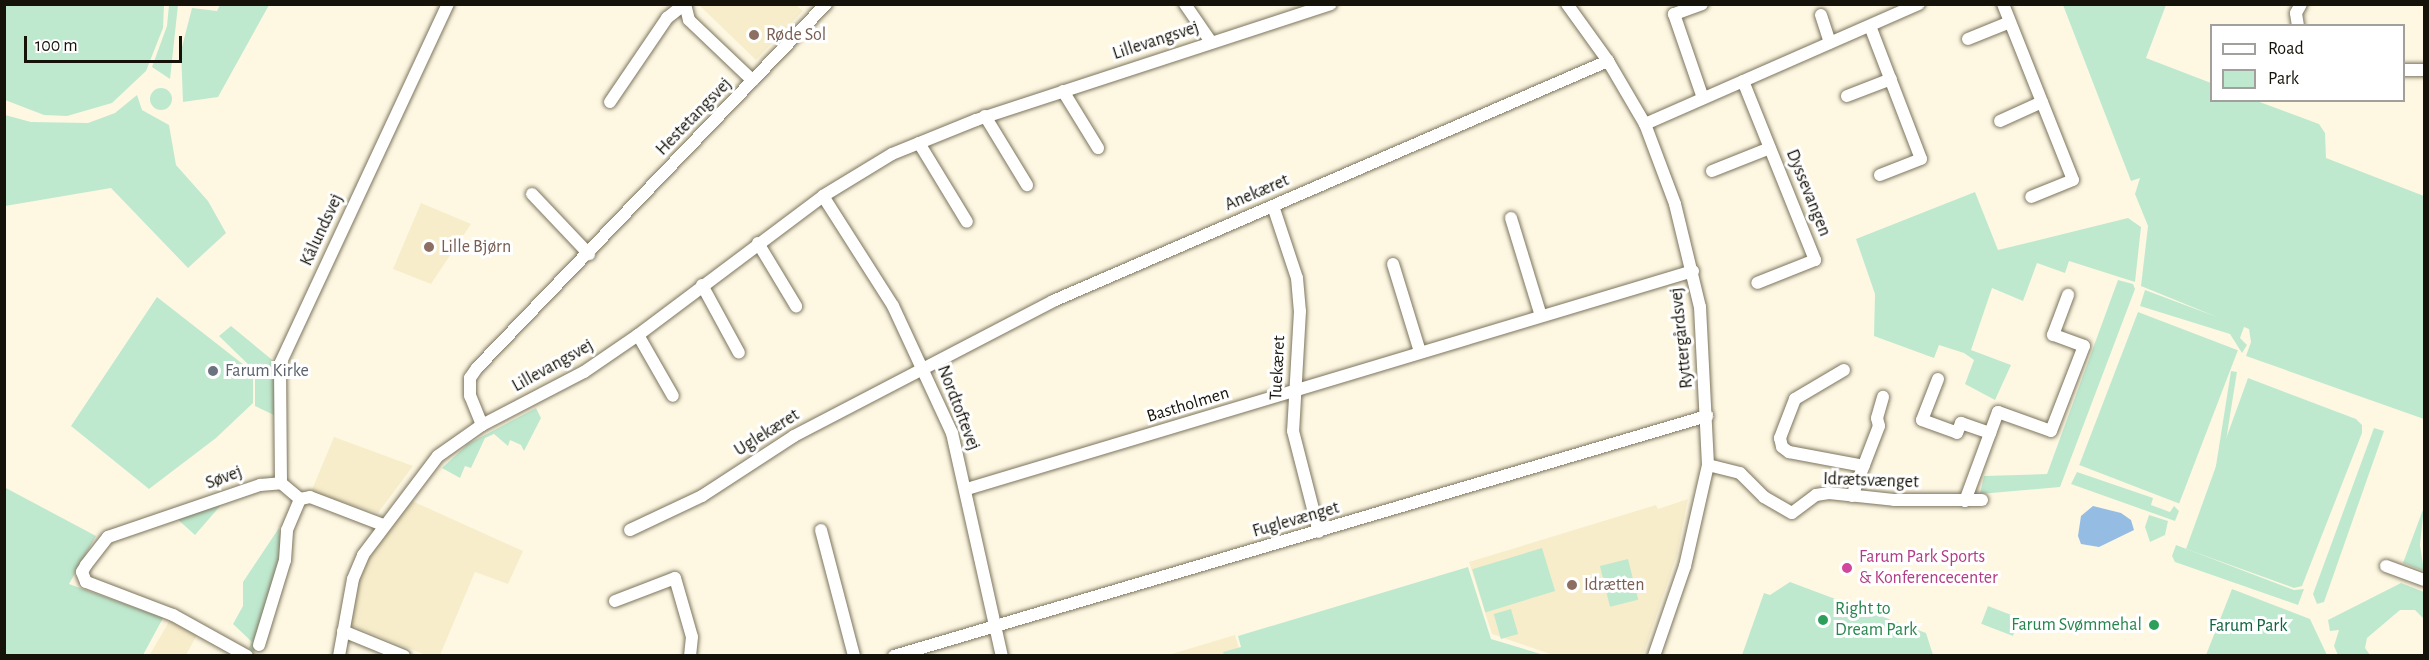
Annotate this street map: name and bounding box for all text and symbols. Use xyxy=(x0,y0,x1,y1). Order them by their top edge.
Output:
street label: Lillevangsvej xyxy=(1110,17,1202,65)
scale bar xyxy=(27,24,184,62)
place label: Røde Sol xyxy=(766,24,826,46)
legend xyxy=(2210,24,2405,102)
marker: Røde Sol xyxy=(747,28,761,42)
text: 100 m xyxy=(35,37,78,55)
text: Road xyxy=(2268,40,2304,58)
text: Park xyxy=(2268,70,2299,88)
street label: Hestetangsvej xyxy=(652,74,736,160)
street label: Dyssevangen xyxy=(1781,146,1835,240)
street label: Anekæret xyxy=(1222,170,1292,216)
street label: Kålundsvej xyxy=(296,190,348,270)
place label: Lille Bjørn xyxy=(441,236,511,258)
marker: Lille Bjørn xyxy=(422,240,436,254)
street label: Ryttergårdsvej xyxy=(1666,286,1698,390)
street label: Lillevangsvej xyxy=(509,335,597,397)
street label: Tuekæret xyxy=(1266,335,1290,401)
place label: Farum Kirke xyxy=(225,360,309,382)
street label: Nordtoftevej xyxy=(932,362,984,454)
marker: Farum Kirke xyxy=(206,364,220,378)
street label: Bastholmen xyxy=(1144,382,1232,428)
street label: Uglekæret xyxy=(730,405,804,461)
street label: Søvej xyxy=(203,461,245,495)
street label: Idrætsvænget xyxy=(1823,469,1919,493)
street label: Fuglevænget xyxy=(1250,497,1342,543)
place label: Farum Park Sports & Konferencecenter xyxy=(1859,547,1998,590)
marker: Farum Park Sports & Konferencecenter xyxy=(1840,561,1854,575)
place label: Idrætten xyxy=(1584,574,1644,596)
marker: Idrætten xyxy=(1565,578,1579,592)
place label: Right to Dream Park xyxy=(1835,599,1917,642)
marker: Right to Dream Park xyxy=(1816,613,1830,627)
place label: Farum Svømmehal xyxy=(2011,614,2142,636)
park label: Farum Park xyxy=(2209,615,2287,637)
marker: Farum Svømmehal xyxy=(2147,618,2161,632)

